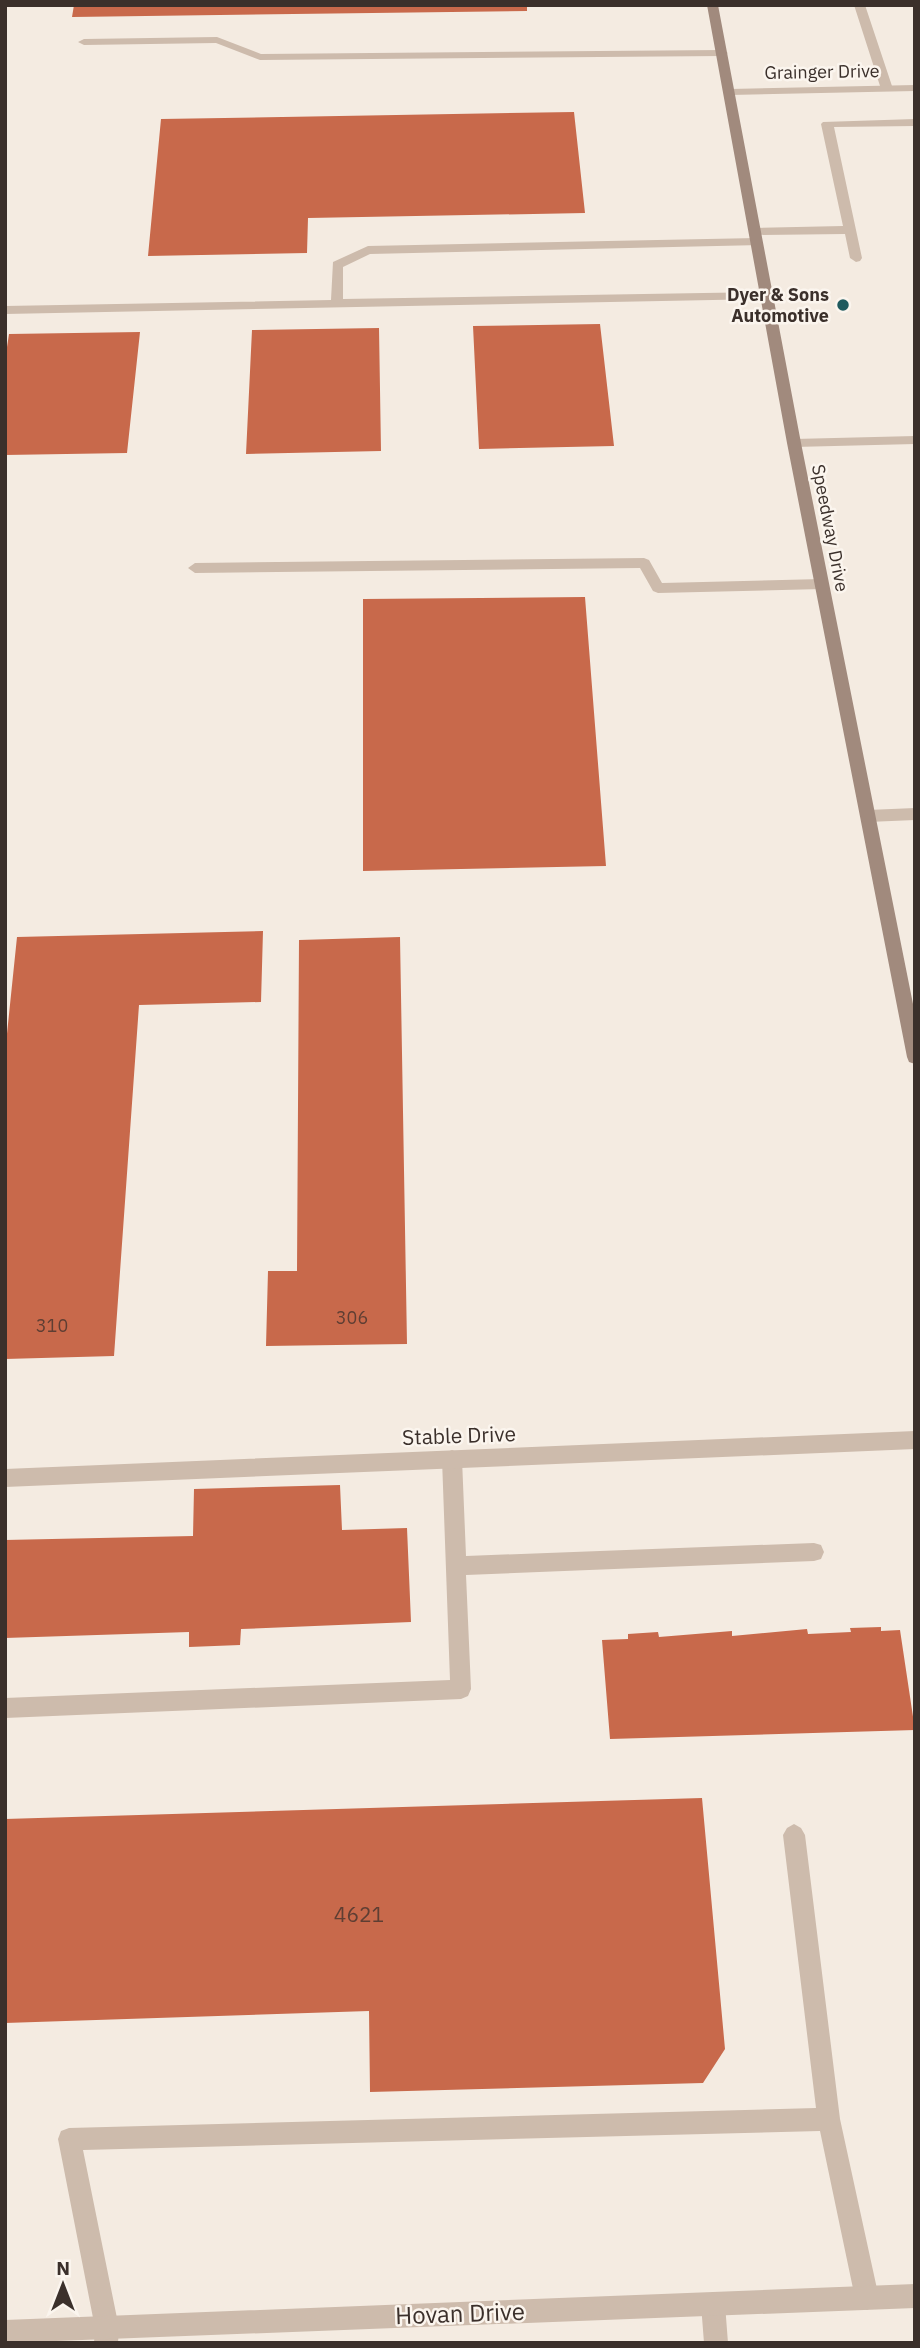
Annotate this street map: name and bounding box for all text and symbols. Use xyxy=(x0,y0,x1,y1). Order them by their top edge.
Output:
street label: Grainger Drive xyxy=(764,59,880,84)
place label: Dyer & Sons Automotive xyxy=(727,283,829,327)
marker: Dyer & Sons Automotive xyxy=(835,297,851,313)
street label: Speedway Drive xyxy=(807,462,854,594)
house number: 306 xyxy=(336,1306,368,1329)
house number: 310 xyxy=(36,1314,68,1337)
street label: Stable Drive xyxy=(402,1419,516,1451)
house number: 4621 xyxy=(334,1900,384,1928)
north arrow xyxy=(28,2250,98,2320)
text: N xyxy=(56,2256,70,2280)
street label: Hovan Drive xyxy=(395,2295,525,2331)

